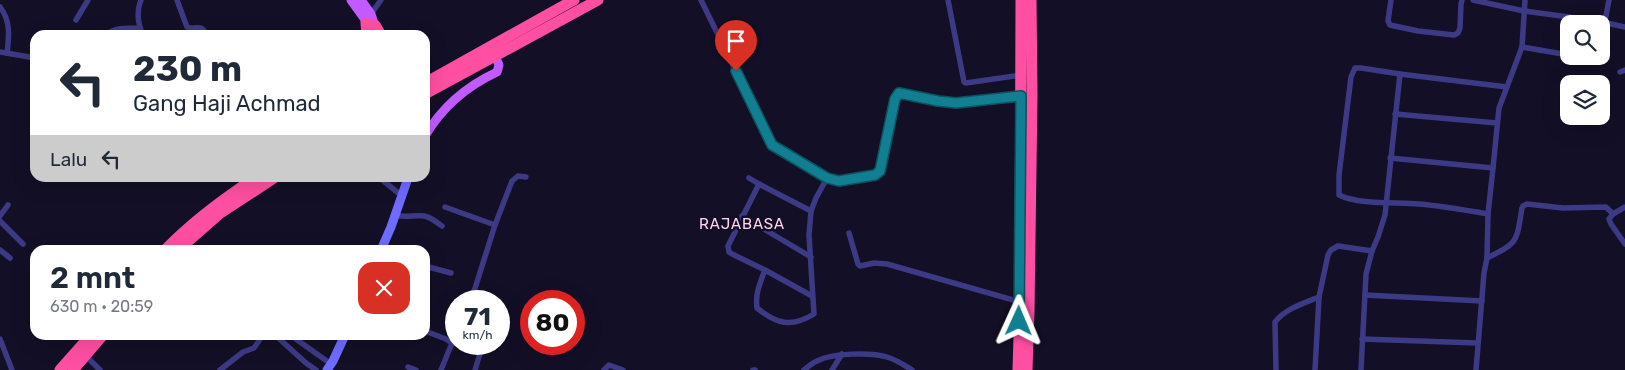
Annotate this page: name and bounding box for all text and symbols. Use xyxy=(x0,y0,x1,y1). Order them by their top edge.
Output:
map controls xyxy=(1560,15,1610,125)
button: search xyxy=(1560,15,1610,65)
pin xyxy=(715,20,757,71)
icon: arrive xyxy=(722,27,750,55)
text: 230 m xyxy=(133,48,242,90)
icon: left xyxy=(50,50,115,115)
button: layers xyxy=(1560,75,1610,125)
text: Gang Haji Achmad xyxy=(133,90,321,117)
icon: left xyxy=(97,145,125,173)
text: Lalu xyxy=(50,148,87,171)
district label: RAJABASA xyxy=(699,215,785,233)
text: 2 mnt xyxy=(50,260,135,296)
button: close xyxy=(358,262,410,314)
speed limit sign: 80 xyxy=(520,290,585,355)
position arrow xyxy=(992,294,1044,346)
text: 630 m · 20:59 xyxy=(50,297,153,316)
text: 71 xyxy=(464,302,491,331)
text: km/h xyxy=(463,328,492,342)

